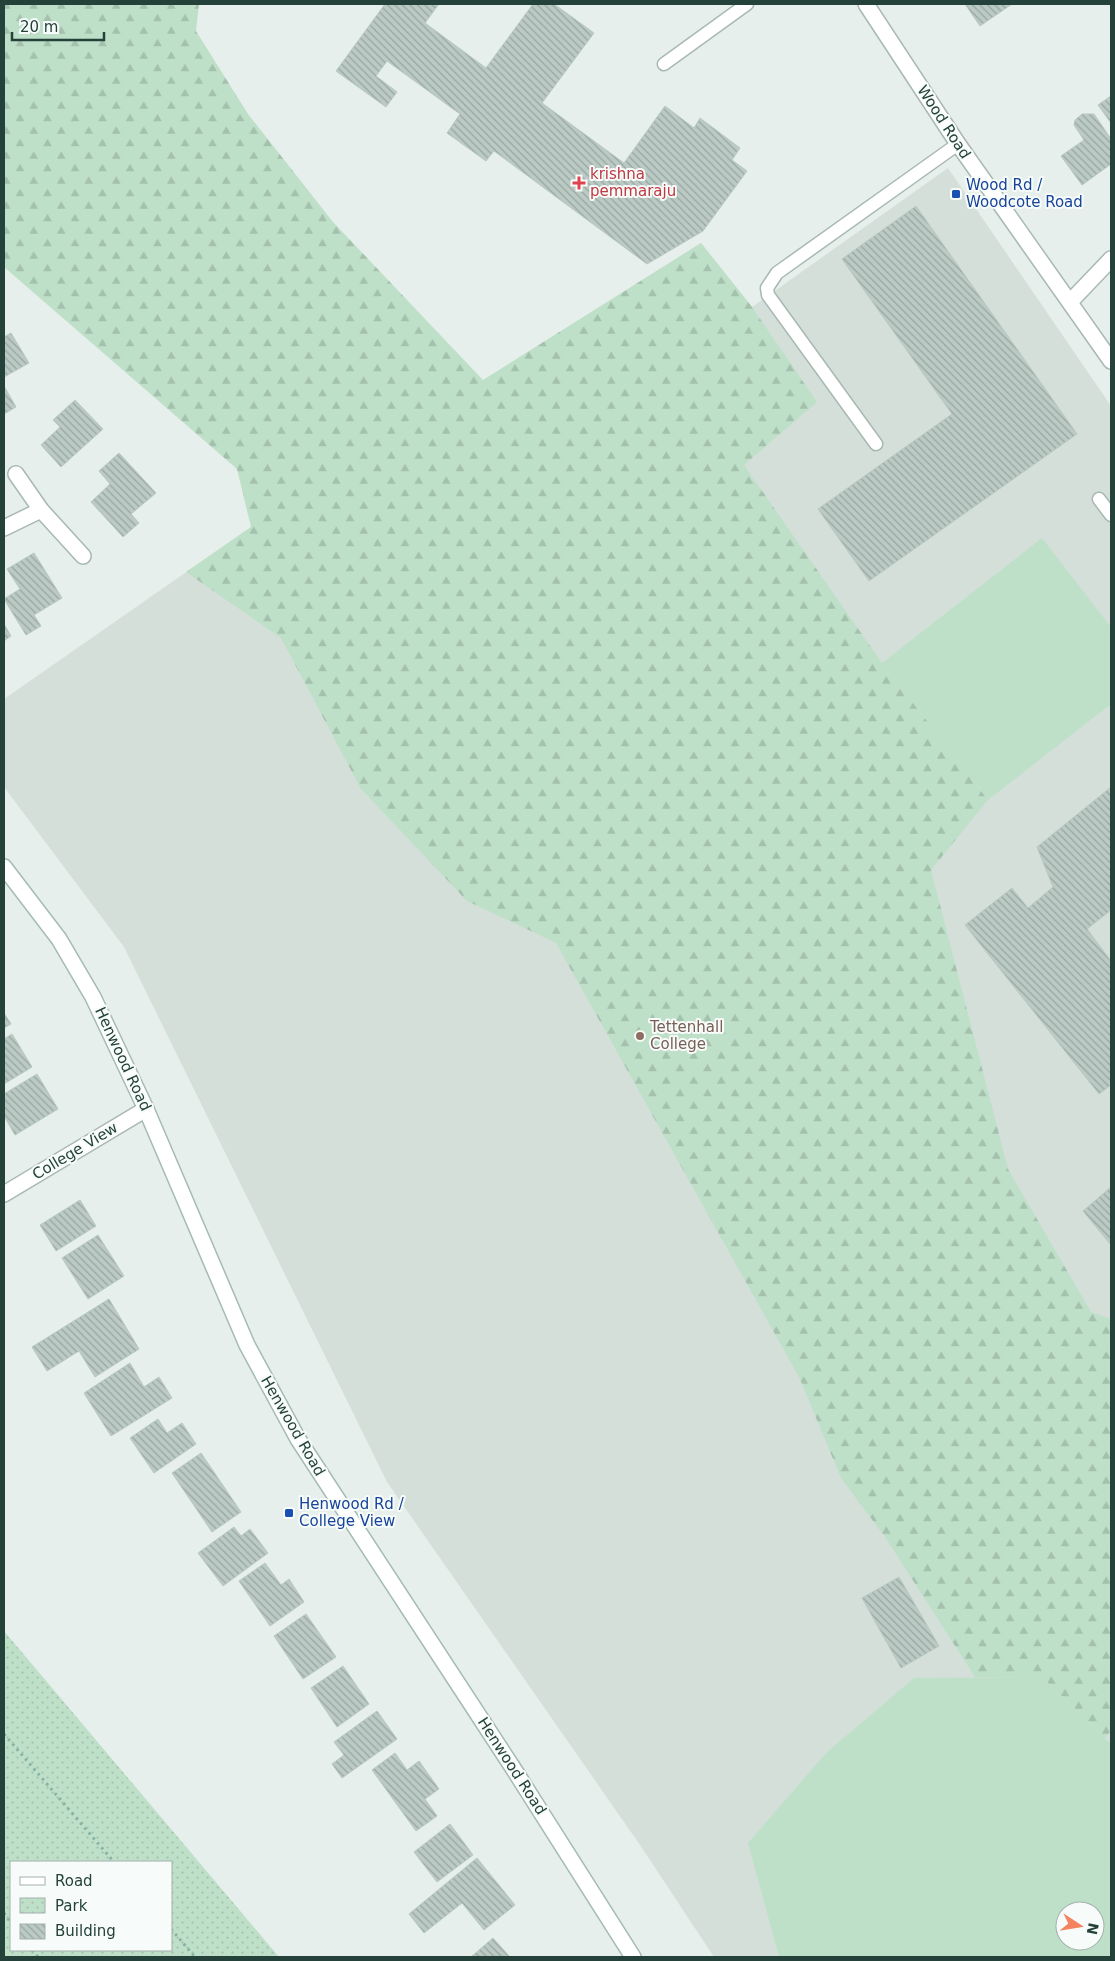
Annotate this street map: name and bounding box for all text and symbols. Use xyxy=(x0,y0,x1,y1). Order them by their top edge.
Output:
scale bar xyxy=(12,10,105,42)
text: 20 m xyxy=(20,18,58,36)
street label: Wood Road xyxy=(914,82,974,162)
place label: krishna pemmaraju xyxy=(590,165,676,200)
marker: krishna pemmaraju xyxy=(572,176,586,190)
place label: Wood Rd / Woodcote Road xyxy=(966,176,1083,211)
marker: Wood Rd / Woodcote Road xyxy=(950,188,962,200)
street label: Henwood Road xyxy=(91,1004,155,1114)
place label: Tettenhall College xyxy=(649,1018,723,1053)
marker: Tettenhall College xyxy=(634,1030,646,1042)
street label: College View xyxy=(29,1118,121,1184)
street label: Henwood Road xyxy=(257,1373,329,1479)
place label: Henwood Rd / College View xyxy=(299,1495,405,1530)
marker: Henwood Rd / College View xyxy=(283,1507,295,1519)
street label: Henwood Road xyxy=(474,1714,550,1818)
legend xyxy=(10,1861,172,1951)
text: Road xyxy=(55,1872,93,1890)
text: Park xyxy=(55,1897,88,1915)
north arrow xyxy=(1055,1901,1105,1951)
text: N xyxy=(1084,1921,1102,1936)
text: Building xyxy=(55,1922,116,1940)

